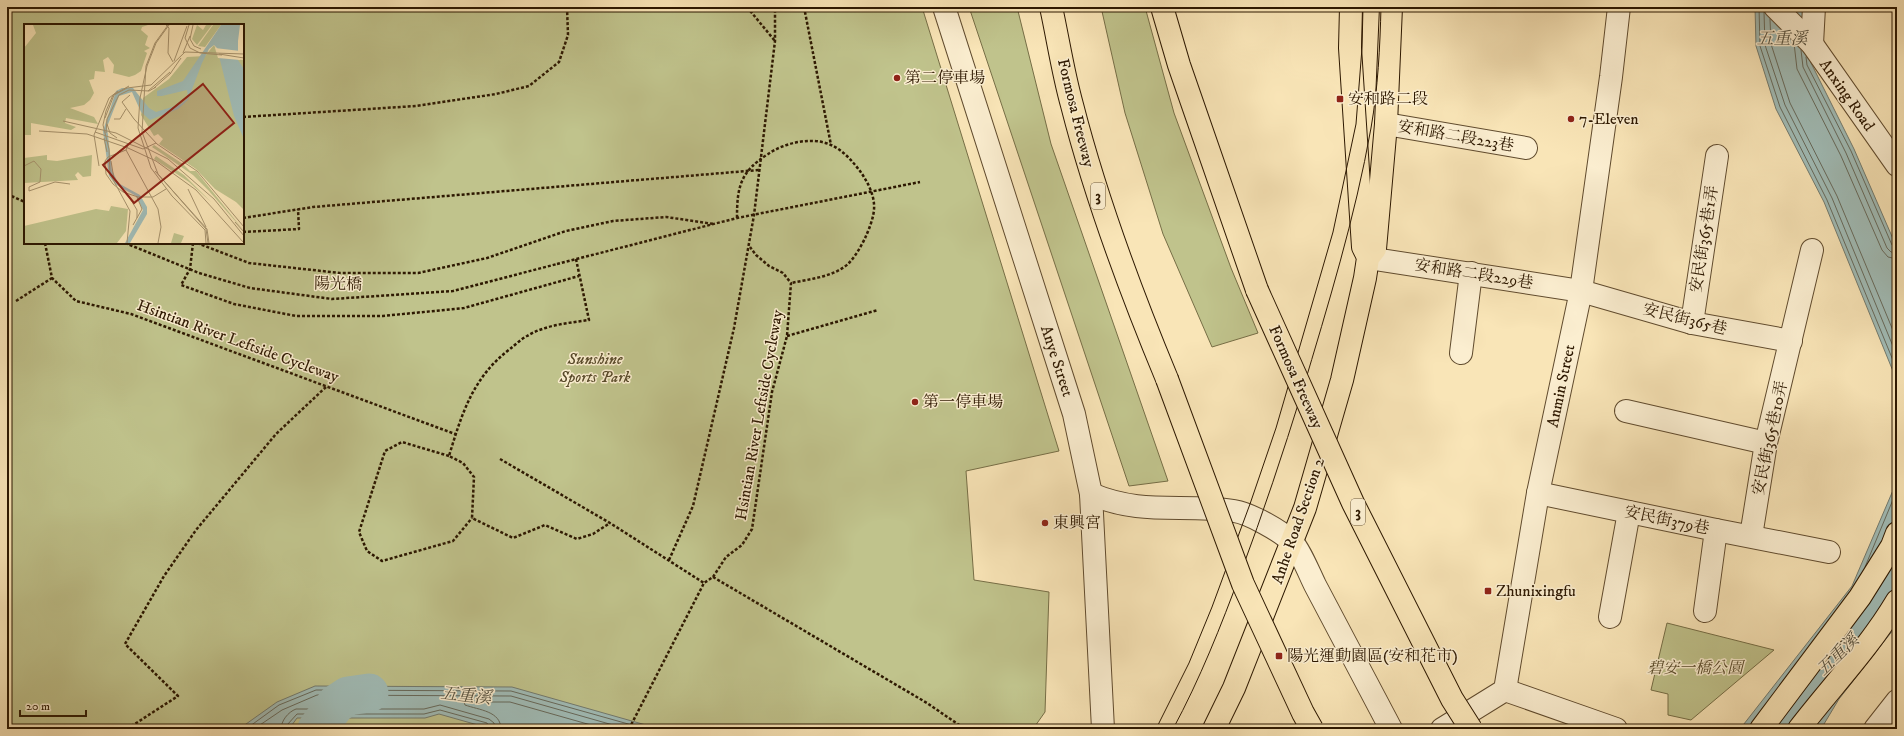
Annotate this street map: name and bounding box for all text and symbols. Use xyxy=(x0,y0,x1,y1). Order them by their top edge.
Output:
inset map xyxy=(24,24,244,244)
water label: 五重溪 xyxy=(1757,28,1809,50)
street label: Anxing Road xyxy=(1815,55,1879,135)
street label: Formosa Freeway xyxy=(1053,57,1099,170)
place label: 第二停車場 xyxy=(905,68,985,88)
marker: 第二停車場 xyxy=(892,73,902,83)
place label: 安和路二段 xyxy=(1348,89,1428,109)
marker: 安和路二段 xyxy=(1335,94,1345,104)
place label: 7-Eleven xyxy=(1579,109,1639,129)
marker: 7-Eleven xyxy=(1566,114,1576,124)
street label: 安和路二段223巷 xyxy=(1396,116,1516,156)
road number: 3 xyxy=(1091,183,1105,209)
street label: 安民街365巷1弄 xyxy=(1686,184,1722,294)
street label: 安和路二段229巷 xyxy=(1413,255,1535,293)
street label: 陽光橋 xyxy=(314,274,362,294)
street label: Hsintian River Leftside Cycleway xyxy=(134,295,342,387)
street label: 安民街365巷 xyxy=(1641,299,1729,339)
street label: Hsintian River Leftside Cycleway xyxy=(731,308,787,522)
street label: Formosa Freeway xyxy=(1264,322,1328,432)
street label: Anye Street xyxy=(1036,323,1078,399)
street label: Anmin Street xyxy=(1542,343,1580,429)
park label: Sunshine Sports Park xyxy=(558,349,631,387)
street label: 安民街365巷10弄 xyxy=(1748,379,1792,497)
place label: 第一停車場 xyxy=(923,392,1003,412)
marker: 第一停車場 xyxy=(910,397,920,407)
street label: Anhe Road Section 2 xyxy=(1267,455,1329,587)
road number: 3 xyxy=(1351,499,1365,525)
street label: 安民街379巷 xyxy=(1623,501,1711,539)
place label: 東興宮 xyxy=(1053,513,1101,533)
marker: 東興宮 xyxy=(1040,518,1050,528)
place label: Zhunixingfu xyxy=(1496,581,1576,601)
marker: Zhunixingfu xyxy=(1483,586,1493,596)
water label: 五重溪 xyxy=(1812,628,1865,681)
place label: 陽光運動園區(安和花市) xyxy=(1287,646,1458,666)
marker: 陽光運動園區(安和花市) xyxy=(1274,651,1284,661)
park label: 碧安一橋公園 xyxy=(1647,658,1746,678)
water label: 五重溪 xyxy=(439,682,494,710)
scale bar xyxy=(20,692,86,718)
text: 20 m xyxy=(26,699,50,714)

